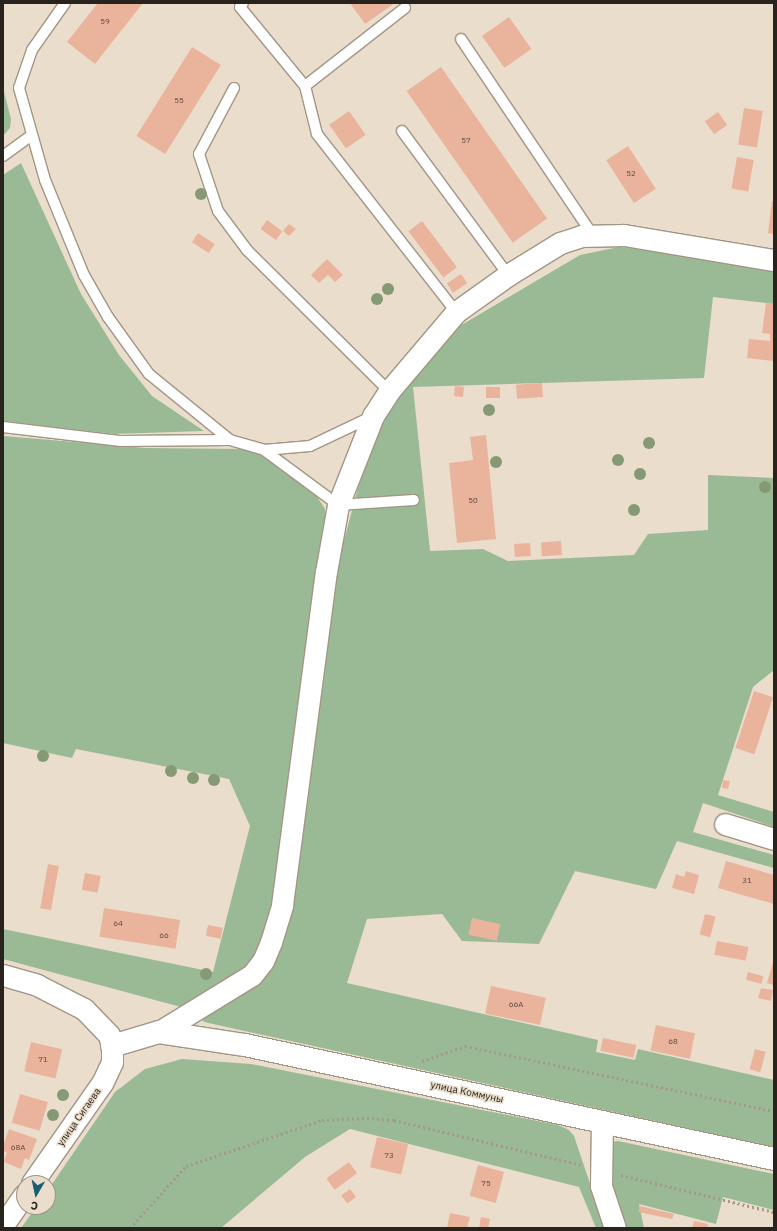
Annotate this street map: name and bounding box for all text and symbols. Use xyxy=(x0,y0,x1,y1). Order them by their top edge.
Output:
house number: 59 xyxy=(100,17,110,27)
house number: 55 xyxy=(174,96,184,106)
house number: 57 xyxy=(461,136,471,146)
house number: 52 xyxy=(626,169,636,179)
house number: 50 xyxy=(468,496,478,506)
house number: 31 xyxy=(742,876,752,886)
house number: 64 xyxy=(113,919,123,929)
house number: 66 xyxy=(159,931,169,941)
house number: 66А xyxy=(509,1000,523,1010)
house number: 68 xyxy=(668,1037,678,1047)
house number: 71 xyxy=(38,1055,48,1065)
street label: улица Коммуны xyxy=(430,1078,504,1106)
street label: улица Сигаева xyxy=(55,1086,103,1148)
house number: 68А xyxy=(11,1143,25,1153)
house number: 73 xyxy=(384,1151,394,1161)
north arrow xyxy=(16,1175,56,1215)
house number: 75 xyxy=(481,1179,491,1189)
text: С xyxy=(30,1198,39,1213)

